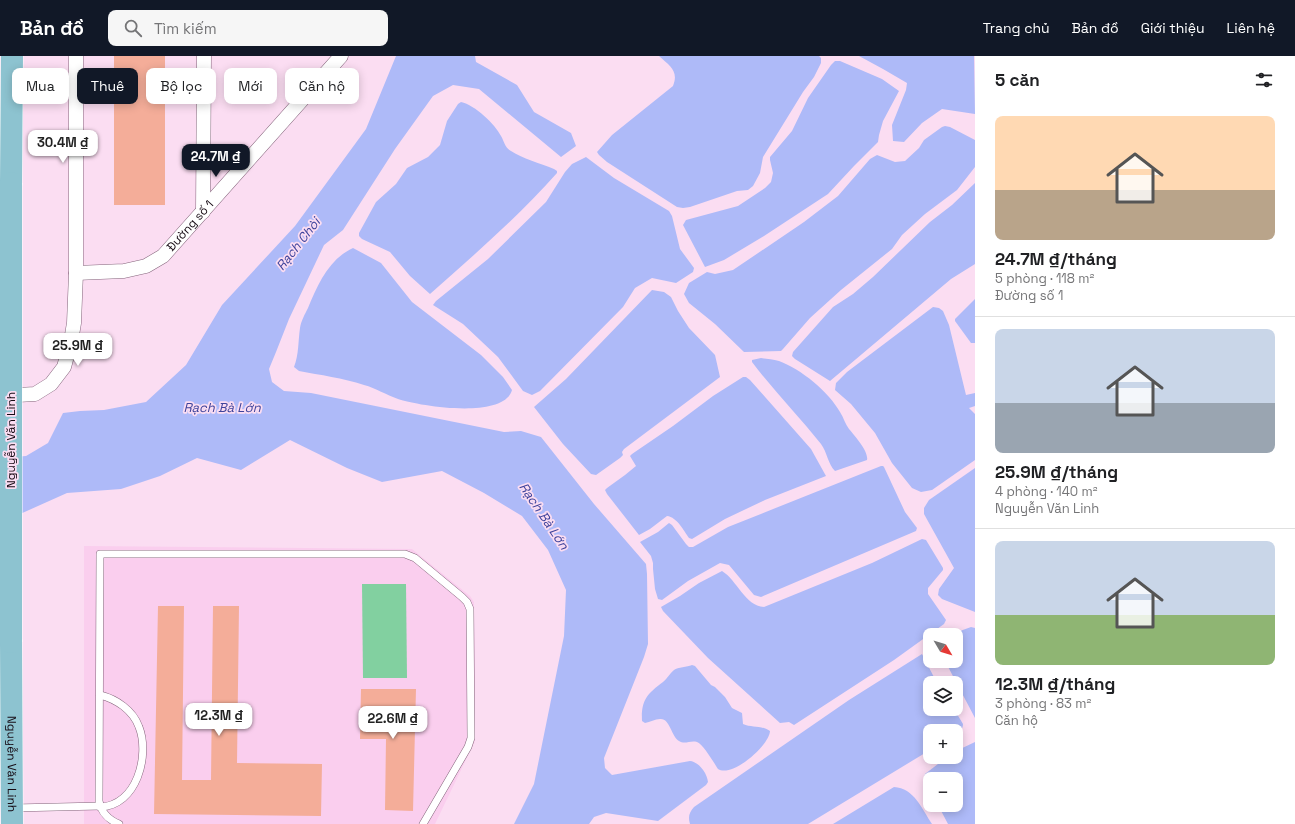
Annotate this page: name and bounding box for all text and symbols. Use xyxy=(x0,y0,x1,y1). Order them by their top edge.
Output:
search box xyxy=(108,10,388,46)
text: Bản đồ xyxy=(20,16,84,41)
icon: search xyxy=(122,17,144,39)
text: Tìm kiếm xyxy=(154,19,217,38)
text: Trang chủ xyxy=(983,19,1050,37)
text: Bản đồ xyxy=(1072,19,1119,37)
text: Giới thiệu xyxy=(1141,19,1205,37)
text: Liên hệ xyxy=(1227,19,1275,37)
chip: Mua xyxy=(12,68,69,104)
chip: Thuê xyxy=(77,68,138,104)
chip: Bộ lọc xyxy=(146,68,216,104)
chip: Mới xyxy=(224,68,277,104)
chip: Căn hộ xyxy=(285,68,359,104)
text: 5 căn xyxy=(995,69,1040,91)
icon: filters xyxy=(1253,69,1275,91)
pin: 30.4M ₫ xyxy=(26,130,100,164)
text: 30.4M ₫ xyxy=(37,134,89,151)
icon: home xyxy=(1099,142,1171,214)
pin: 24.7M ₫ xyxy=(179,144,253,178)
text: 24.7M ₫ xyxy=(191,148,241,165)
street label: Đường số 1 xyxy=(163,197,217,255)
water label: Rạch Chòi xyxy=(272,213,325,274)
text: 24.7M ₫/tháng xyxy=(995,248,1117,270)
text: 5 phòng · 118 m² xyxy=(995,270,1094,287)
text: Đường số 1 xyxy=(995,287,1063,304)
pin: 25.9M ₫ xyxy=(41,333,115,367)
text: 25.9M ₫ xyxy=(52,337,104,354)
icon: home xyxy=(1099,355,1171,427)
street label: Nguyễn Văn Linh xyxy=(3,392,19,488)
water label: Rạch Bà Lớn xyxy=(183,399,262,416)
text: 25.9M ₫/tháng xyxy=(995,461,1118,483)
water label: Rạch Bà Lớn xyxy=(515,479,573,554)
text: 4 phòng · 140 m² xyxy=(995,483,1097,500)
text: Nguyễn Văn Linh xyxy=(995,500,1099,517)
icon: home xyxy=(1099,567,1171,639)
north arrow xyxy=(923,628,963,668)
map controls xyxy=(923,628,963,812)
text: 12.3M ₫/tháng xyxy=(995,673,1115,695)
button: layers xyxy=(923,676,963,716)
text: 3 phòng · 83 m² xyxy=(995,695,1091,712)
pin: 12.3M ₫ xyxy=(182,703,256,737)
pin: 22.6M ₫ xyxy=(356,706,430,740)
text: 12.3M ₫ xyxy=(194,707,244,724)
text: 22.6M ₫ xyxy=(367,710,419,727)
text: Căn hộ xyxy=(995,712,1038,729)
street label: Nguyễn Văn Linh xyxy=(3,716,20,812)
button: + xyxy=(923,724,963,764)
button: − xyxy=(923,772,963,812)

